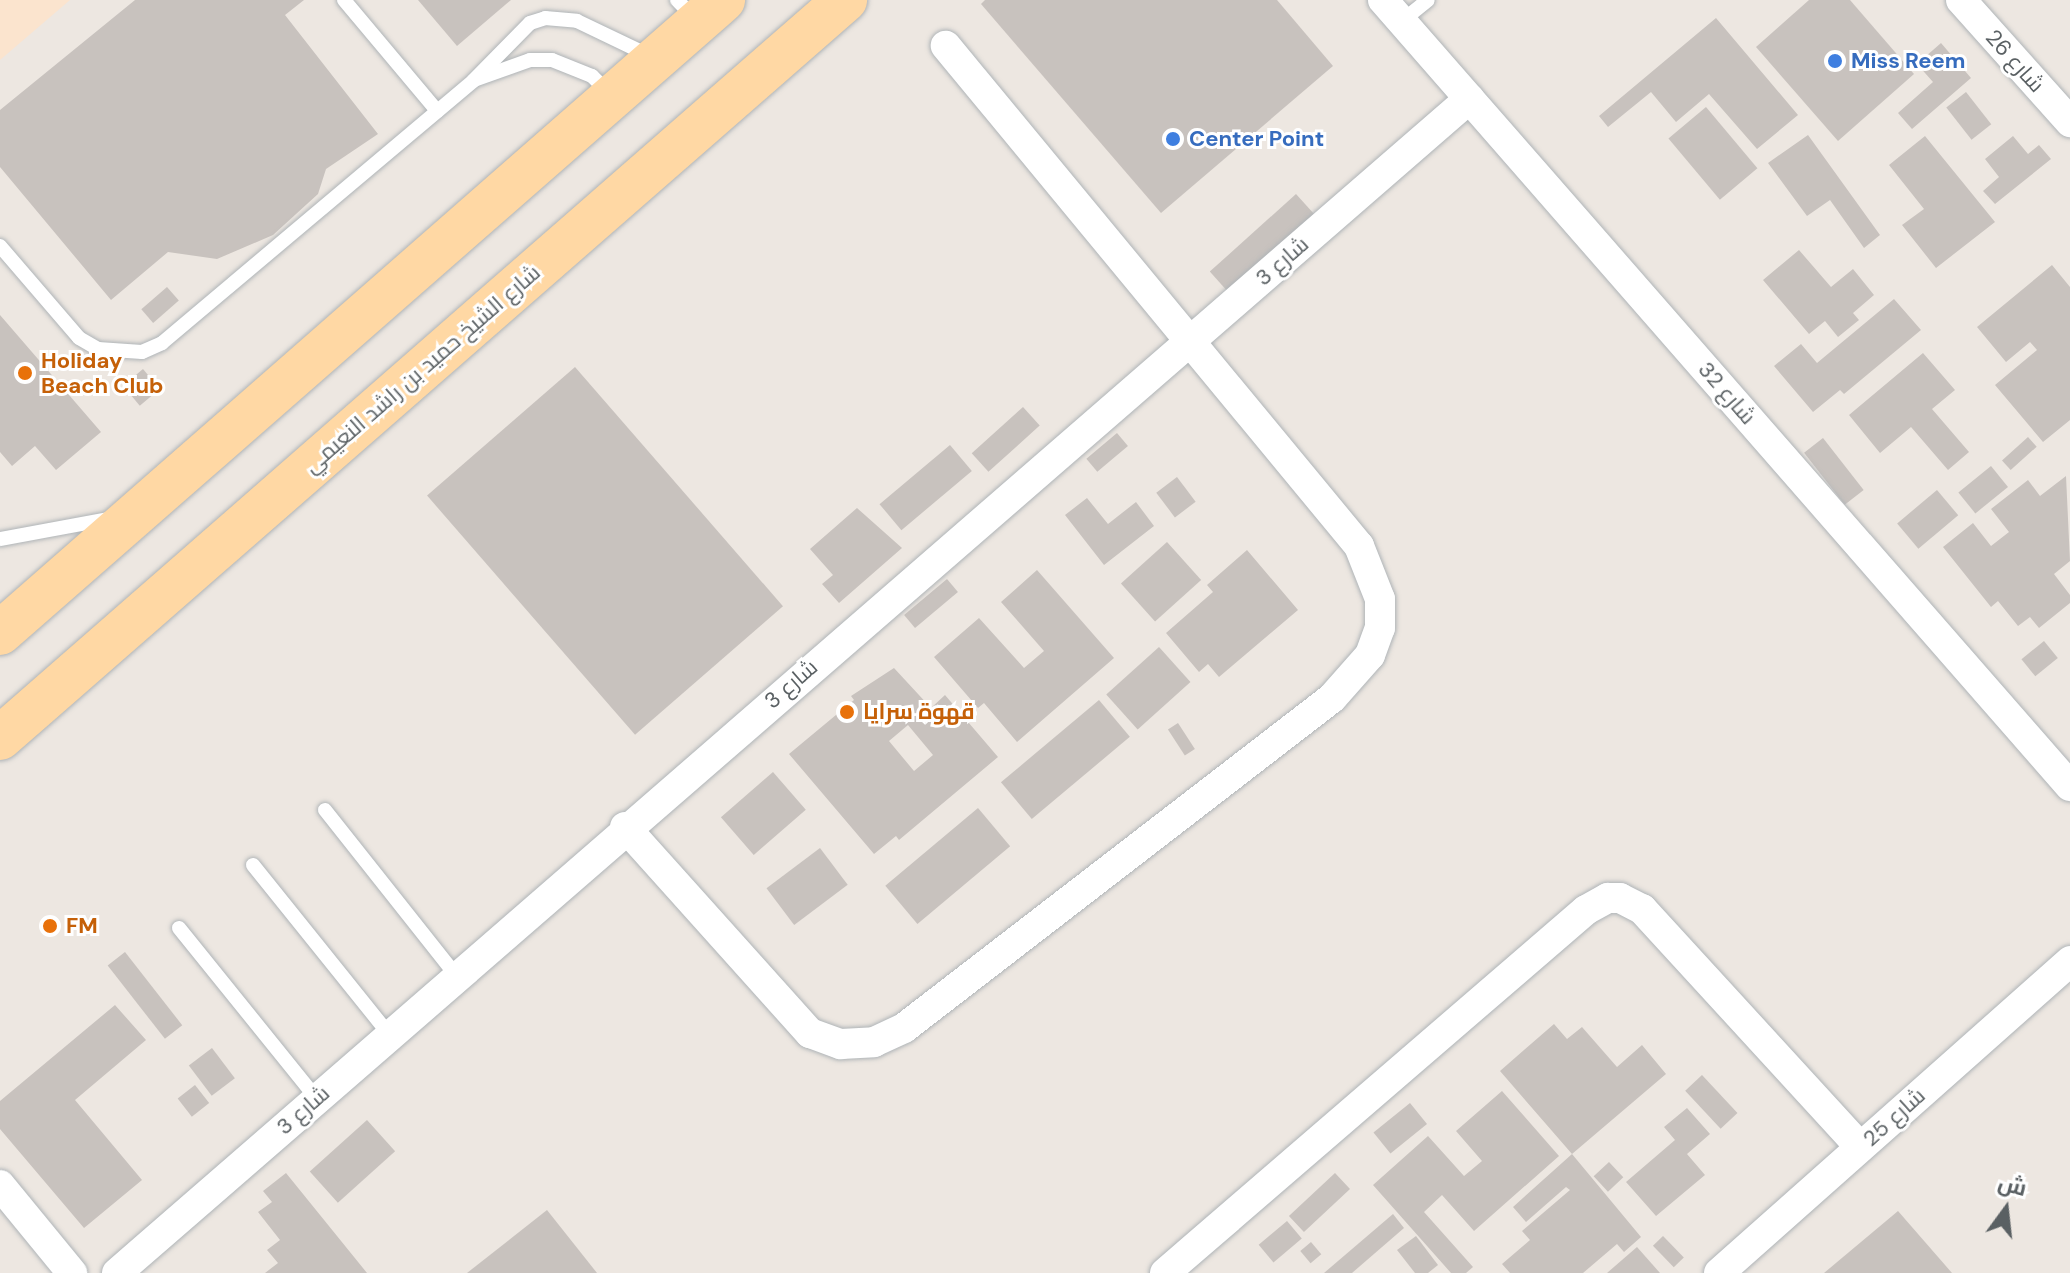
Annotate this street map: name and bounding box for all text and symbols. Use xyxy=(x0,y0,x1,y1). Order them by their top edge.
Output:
street label: شارع 26 xyxy=(1980,24,2050,98)
place label: Miss Reem xyxy=(1851,48,1966,74)
marker: Miss Reem xyxy=(1826,52,1844,70)
place label: Center Point xyxy=(1189,126,1324,152)
marker: Center Point xyxy=(1164,130,1182,148)
street label: شارع 3 xyxy=(1250,231,1314,291)
street label: شارع الشيخ حميد بن راشد النعيمي xyxy=(298,259,546,479)
place label: Holiday Beach Club xyxy=(41,347,163,398)
street label: شارع 32 xyxy=(1693,356,1761,430)
marker: Holiday Beach Club xyxy=(16,364,34,382)
street label: شارع 3 xyxy=(759,654,823,714)
place label: قهوة سرايا xyxy=(863,699,975,725)
marker: قهوة سرايا xyxy=(838,703,856,721)
place label: FM xyxy=(66,913,98,939)
marker: FM xyxy=(41,917,59,935)
street label: شارع 3 xyxy=(271,1080,335,1140)
street label: شارع 25 xyxy=(1857,1082,1931,1152)
text: ش xyxy=(1995,1168,2030,1203)
north arrow xyxy=(1966,1169,2046,1249)

